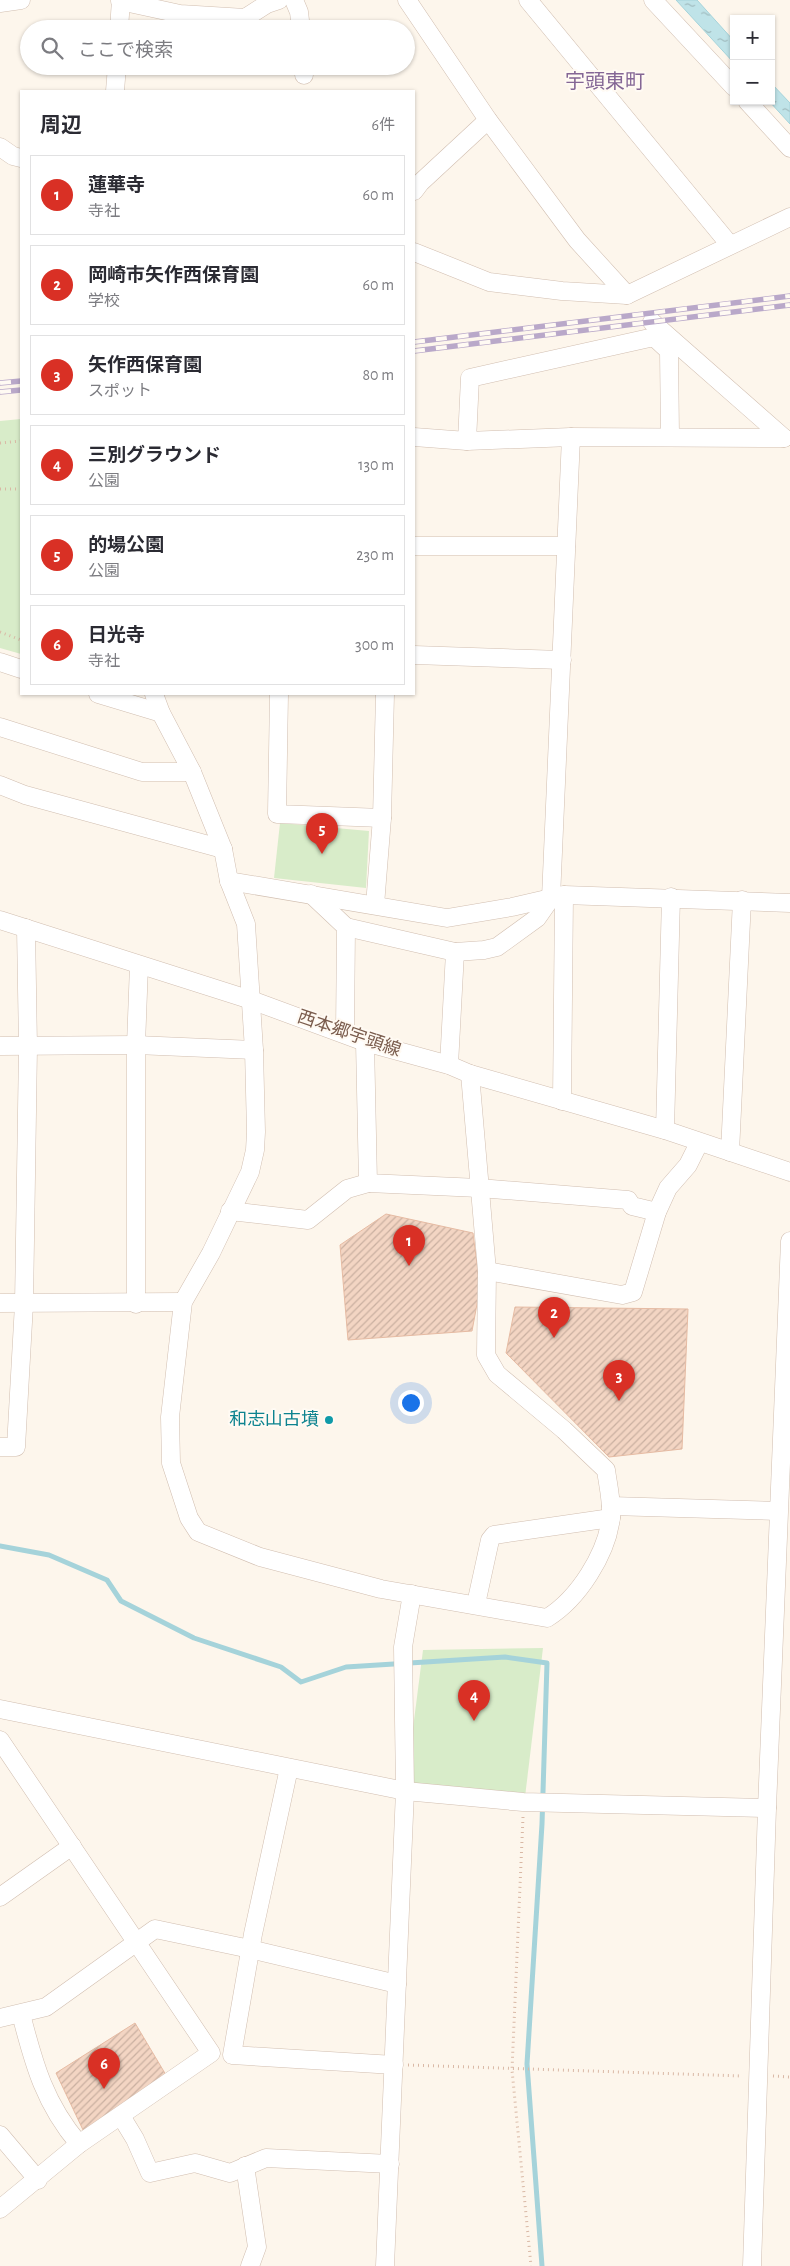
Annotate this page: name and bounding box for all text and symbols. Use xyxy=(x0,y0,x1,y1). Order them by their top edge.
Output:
map controls xyxy=(730,15,775,105)
button: + xyxy=(730,15,775,60)
search box xyxy=(20,20,415,75)
icon: search xyxy=(38,34,66,62)
text: ここで検索 xyxy=(78,41,173,60)
button: − xyxy=(730,60,775,105)
district label: 宇頭東町 xyxy=(565,70,645,92)
text: 周辺 xyxy=(40,115,82,136)
text: 6件 xyxy=(371,117,395,133)
text: 蓮華寺 xyxy=(88,176,145,195)
text: 1 xyxy=(54,187,60,203)
text: 60 m xyxy=(363,187,394,203)
text: 寺社 xyxy=(88,203,120,219)
text: 岡崎市矢作西保育園 xyxy=(88,266,259,285)
text: 2 xyxy=(53,277,61,293)
text: 60 m xyxy=(363,277,394,293)
text: 学校 xyxy=(88,293,120,309)
text: 矢作西保育園 xyxy=(88,356,202,375)
text: 3 xyxy=(54,367,60,383)
text: 80 m xyxy=(363,367,394,383)
text: スポット xyxy=(88,383,152,399)
text: 三別グラウンド xyxy=(88,446,221,465)
text: 4 xyxy=(53,457,61,473)
text: 130 m xyxy=(358,457,394,473)
text: 公園 xyxy=(88,473,120,489)
text: 的場公園 xyxy=(88,536,164,555)
text: 5 xyxy=(54,547,60,563)
text: 230 m xyxy=(356,547,394,563)
text: 公園 xyxy=(88,563,120,579)
text: 日光寺 xyxy=(88,626,145,645)
text: 6 xyxy=(53,637,61,653)
text: 300 m xyxy=(355,637,394,653)
text: 寺社 xyxy=(88,653,120,669)
pin: 5 xyxy=(306,813,338,854)
street label: 西本郷宇頭線 xyxy=(295,1006,404,1060)
pin: 1 xyxy=(393,1225,425,1266)
pin: 2 xyxy=(538,1297,570,1338)
pin: 3 xyxy=(603,1360,635,1401)
your location xyxy=(398,1390,424,1416)
place label: 和志山古墳 xyxy=(229,1409,319,1429)
marker: 和志山古墳 xyxy=(323,1414,335,1426)
pin: 4 xyxy=(458,1680,490,1721)
pin: 6 xyxy=(88,2048,120,2089)

